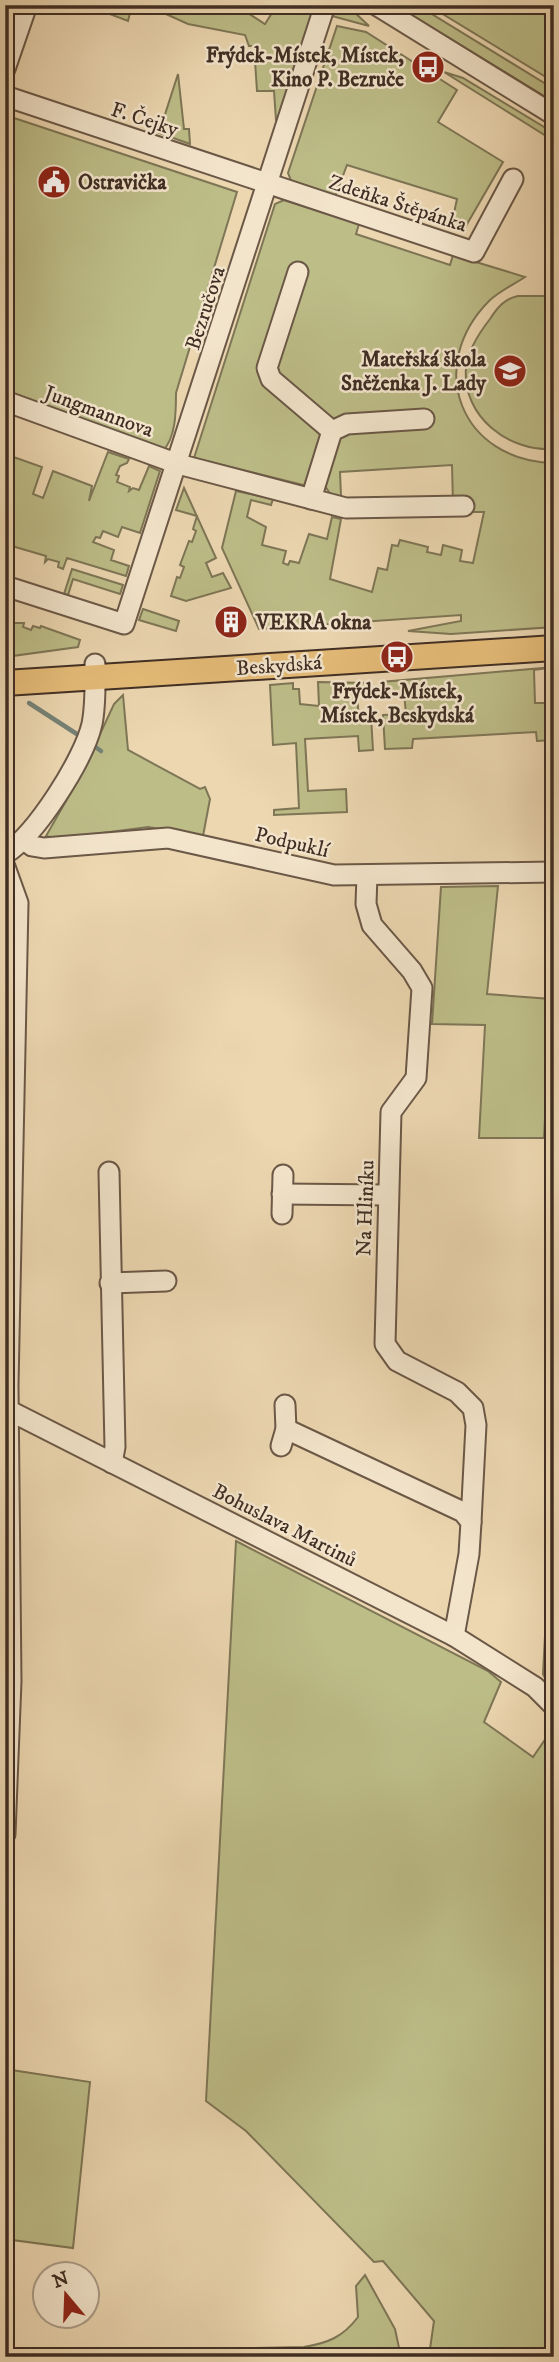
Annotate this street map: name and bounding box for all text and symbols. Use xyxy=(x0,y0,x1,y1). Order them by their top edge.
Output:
place label: Frýdek-Místek, Místek, Kino P. Bezruče xyxy=(206,43,404,93)
bus stop icon: Frýdek-Místek, Místek, Kino P. Bezruče xyxy=(409,48,447,86)
street label: F. Čejky xyxy=(108,95,183,143)
public building icon: Ostravička xyxy=(35,163,73,201)
street label: Zdeňka Štěpánka xyxy=(325,167,471,239)
place label: Ostravička xyxy=(78,170,167,196)
street label: Bezručova xyxy=(180,263,232,353)
place label: Mateřská škola Sněženka J. Lady xyxy=(341,347,487,397)
school or university icon: Mateřská škola Sněženka J. Lady xyxy=(491,352,529,390)
street label: Jungmannova xyxy=(39,379,157,444)
building icon: VEKRA okna xyxy=(212,603,250,641)
place label: VEKRA okna xyxy=(255,610,372,636)
bus stop icon: Frýdek-Místek, Místek, Beskydská xyxy=(378,638,416,676)
street label: Beskydská xyxy=(235,650,323,682)
place label: Frýdek-Místek, Místek, Beskydská xyxy=(320,679,475,729)
street label: Podpuklí xyxy=(252,822,333,864)
street label: Na Hliníku xyxy=(351,1159,381,1257)
street label: Bohuslava Martinů xyxy=(208,1478,361,1573)
north arrow xyxy=(32,2260,102,2330)
text: N xyxy=(50,2267,72,2294)

